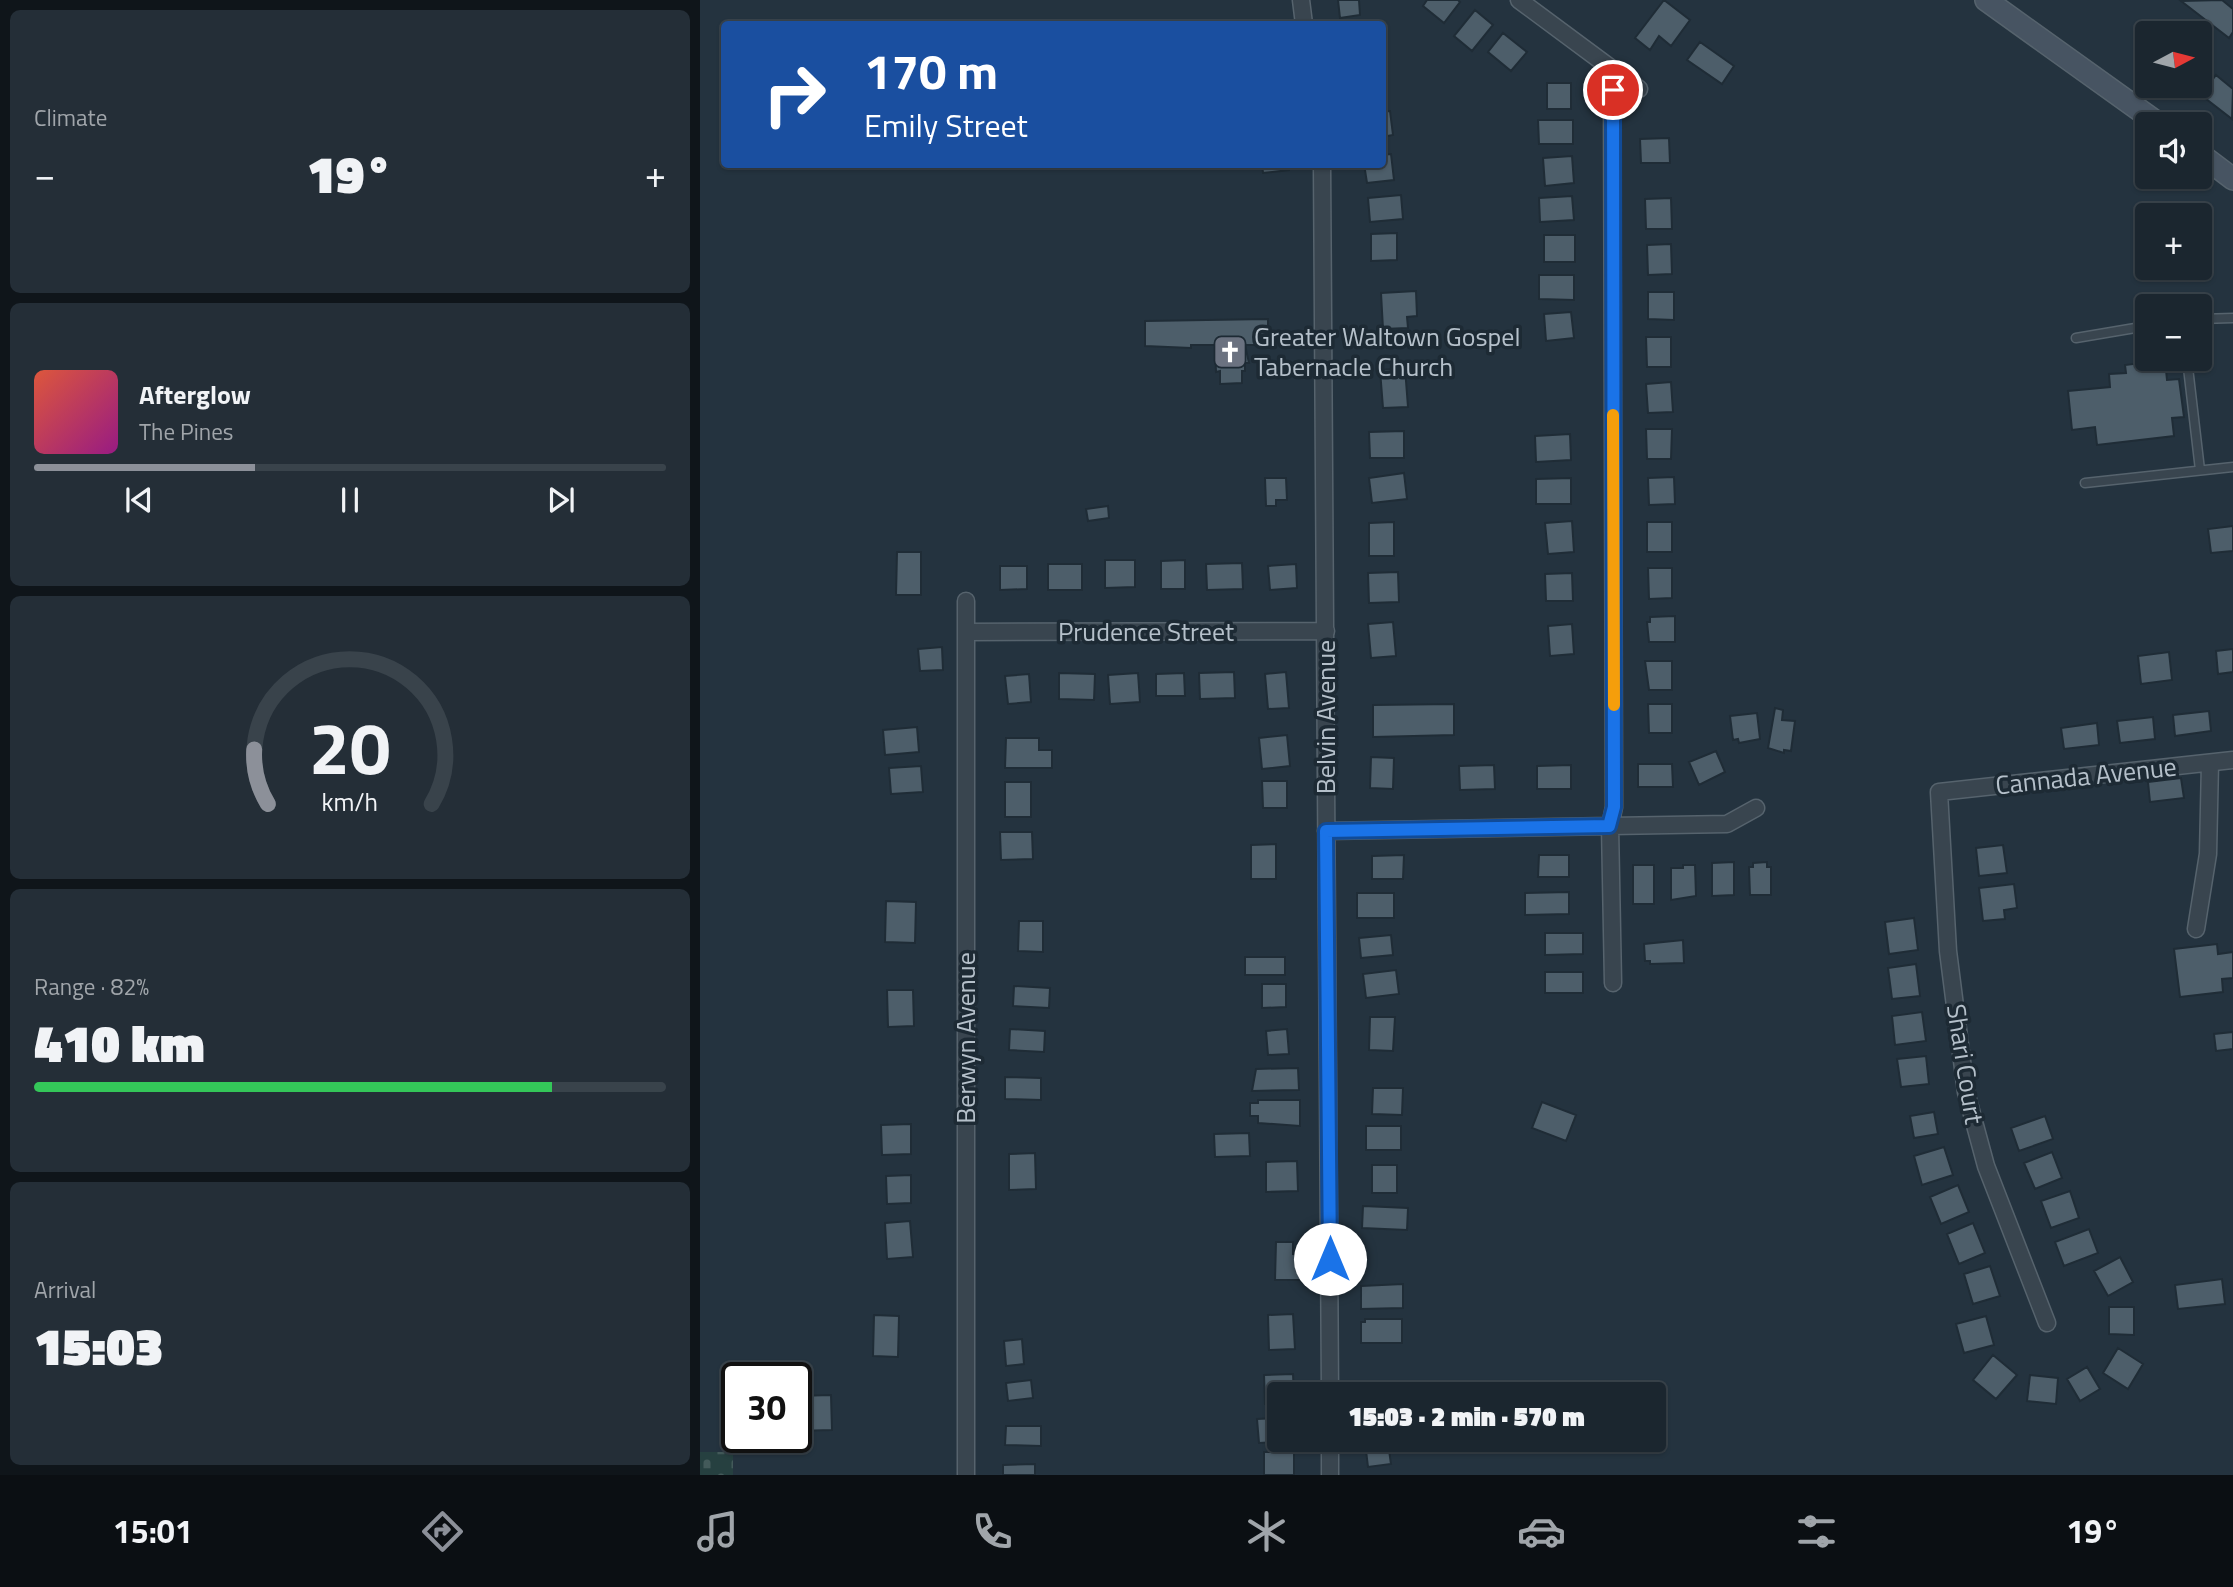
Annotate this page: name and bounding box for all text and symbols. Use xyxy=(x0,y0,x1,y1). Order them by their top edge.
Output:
north arrow xyxy=(2135,21,2212,98)
map controls xyxy=(2135,21,2212,371)
text: 170 m xyxy=(864,33,998,108)
icon: right xyxy=(749,49,840,140)
pin xyxy=(1583,60,1643,120)
icon: arrive xyxy=(1594,71,1632,109)
text: Climate xyxy=(34,100,107,135)
text: Emily Street xyxy=(864,101,1028,149)
button: sound xyxy=(2135,112,2212,189)
text: 19° xyxy=(307,134,393,213)
text: − xyxy=(34,145,55,203)
text: + xyxy=(645,145,666,203)
button: + xyxy=(2135,203,2212,280)
button: − xyxy=(2135,294,2212,371)
place label: Greater Waltown Gospel Tabernacle Church xyxy=(1254,317,1520,386)
church icon: Greater Waltown Gospel Tabernacle Church xyxy=(1211,333,1249,371)
text: Afterglow xyxy=(139,375,251,414)
text: The Pines xyxy=(139,414,233,449)
icon: previous xyxy=(120,481,158,519)
icon: pause xyxy=(331,481,369,519)
icon: next xyxy=(542,481,580,519)
street label: Prudence Street xyxy=(1058,612,1234,651)
street label: Belvin Avenue xyxy=(1306,640,1345,794)
text: 20 xyxy=(309,692,391,802)
street label: Cannada Avenue xyxy=(1993,747,2178,804)
text: km/h xyxy=(322,782,378,820)
street label: Berwyn Avenue xyxy=(946,952,985,1124)
text: Range · 82% xyxy=(34,969,149,1004)
street label: Shari Court xyxy=(1937,1001,1994,1127)
text: 410 km xyxy=(34,1003,205,1082)
position arrow xyxy=(1293,1222,1367,1296)
text: Arrival xyxy=(34,1272,96,1307)
text: 15:03 xyxy=(34,1306,163,1385)
speed limit sign: 30 xyxy=(721,1362,812,1453)
text: 15:03 · 2 min · 570 m xyxy=(1348,1397,1585,1436)
text: 15:01 xyxy=(113,1507,193,1555)
icon: directions xyxy=(418,1507,467,1556)
icon: music xyxy=(693,1507,742,1556)
icon: phone xyxy=(968,1507,1017,1556)
icon: climate xyxy=(1242,1507,1291,1556)
icon: car xyxy=(1517,1507,1566,1556)
icon: filters xyxy=(1792,1507,1841,1556)
text: 19° xyxy=(2066,1507,2120,1555)

